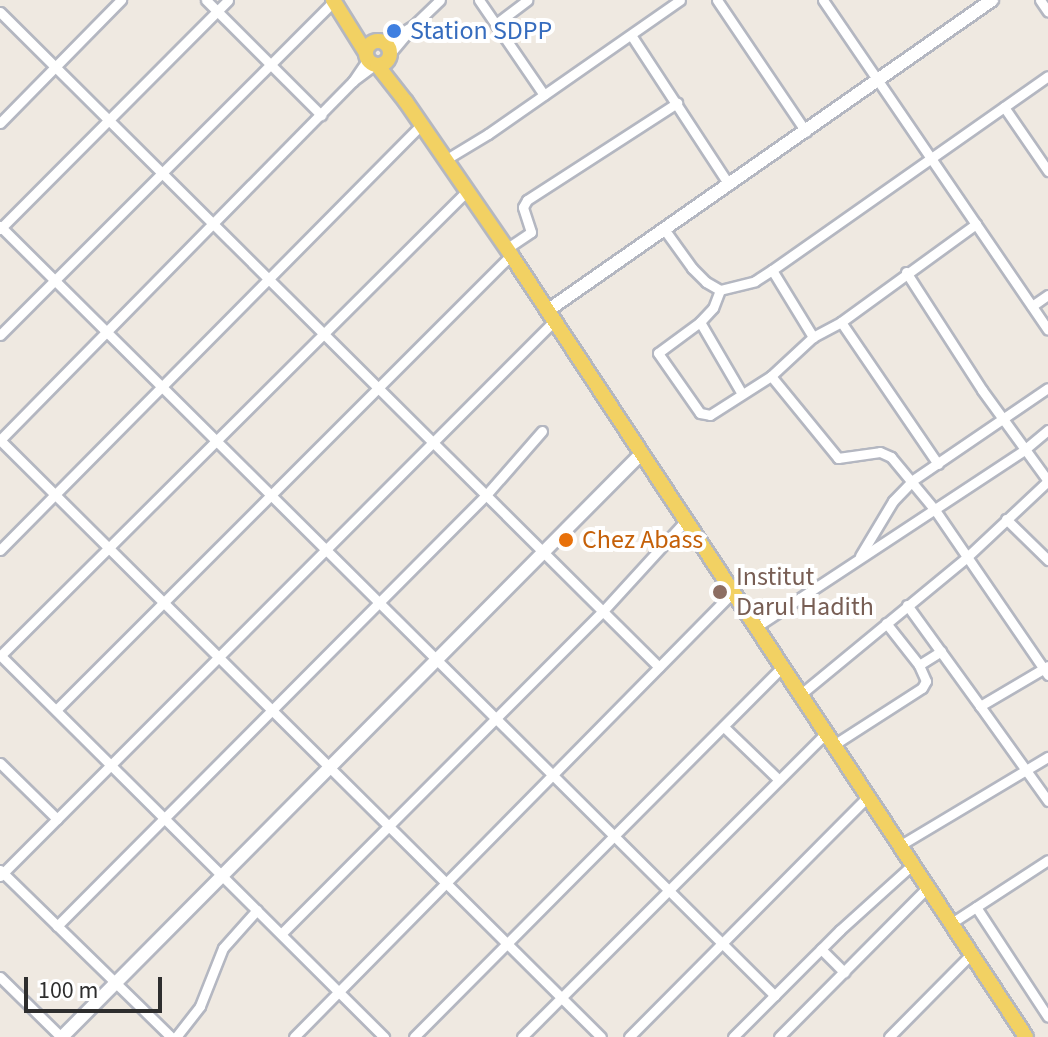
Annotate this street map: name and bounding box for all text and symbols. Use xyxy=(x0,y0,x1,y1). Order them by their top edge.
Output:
place label: Station SDPP xyxy=(410,15,552,47)
marker: Station SDPP xyxy=(385,22,403,40)
place label: Chez Abass xyxy=(582,524,703,556)
marker: Chez Abass xyxy=(557,531,575,549)
place label: Institut Darul Hadith xyxy=(736,561,874,622)
marker: Institut Darul Hadith xyxy=(711,583,729,601)
scale bar xyxy=(28,961,166,1011)
text: 100 m xyxy=(38,973,98,1008)

